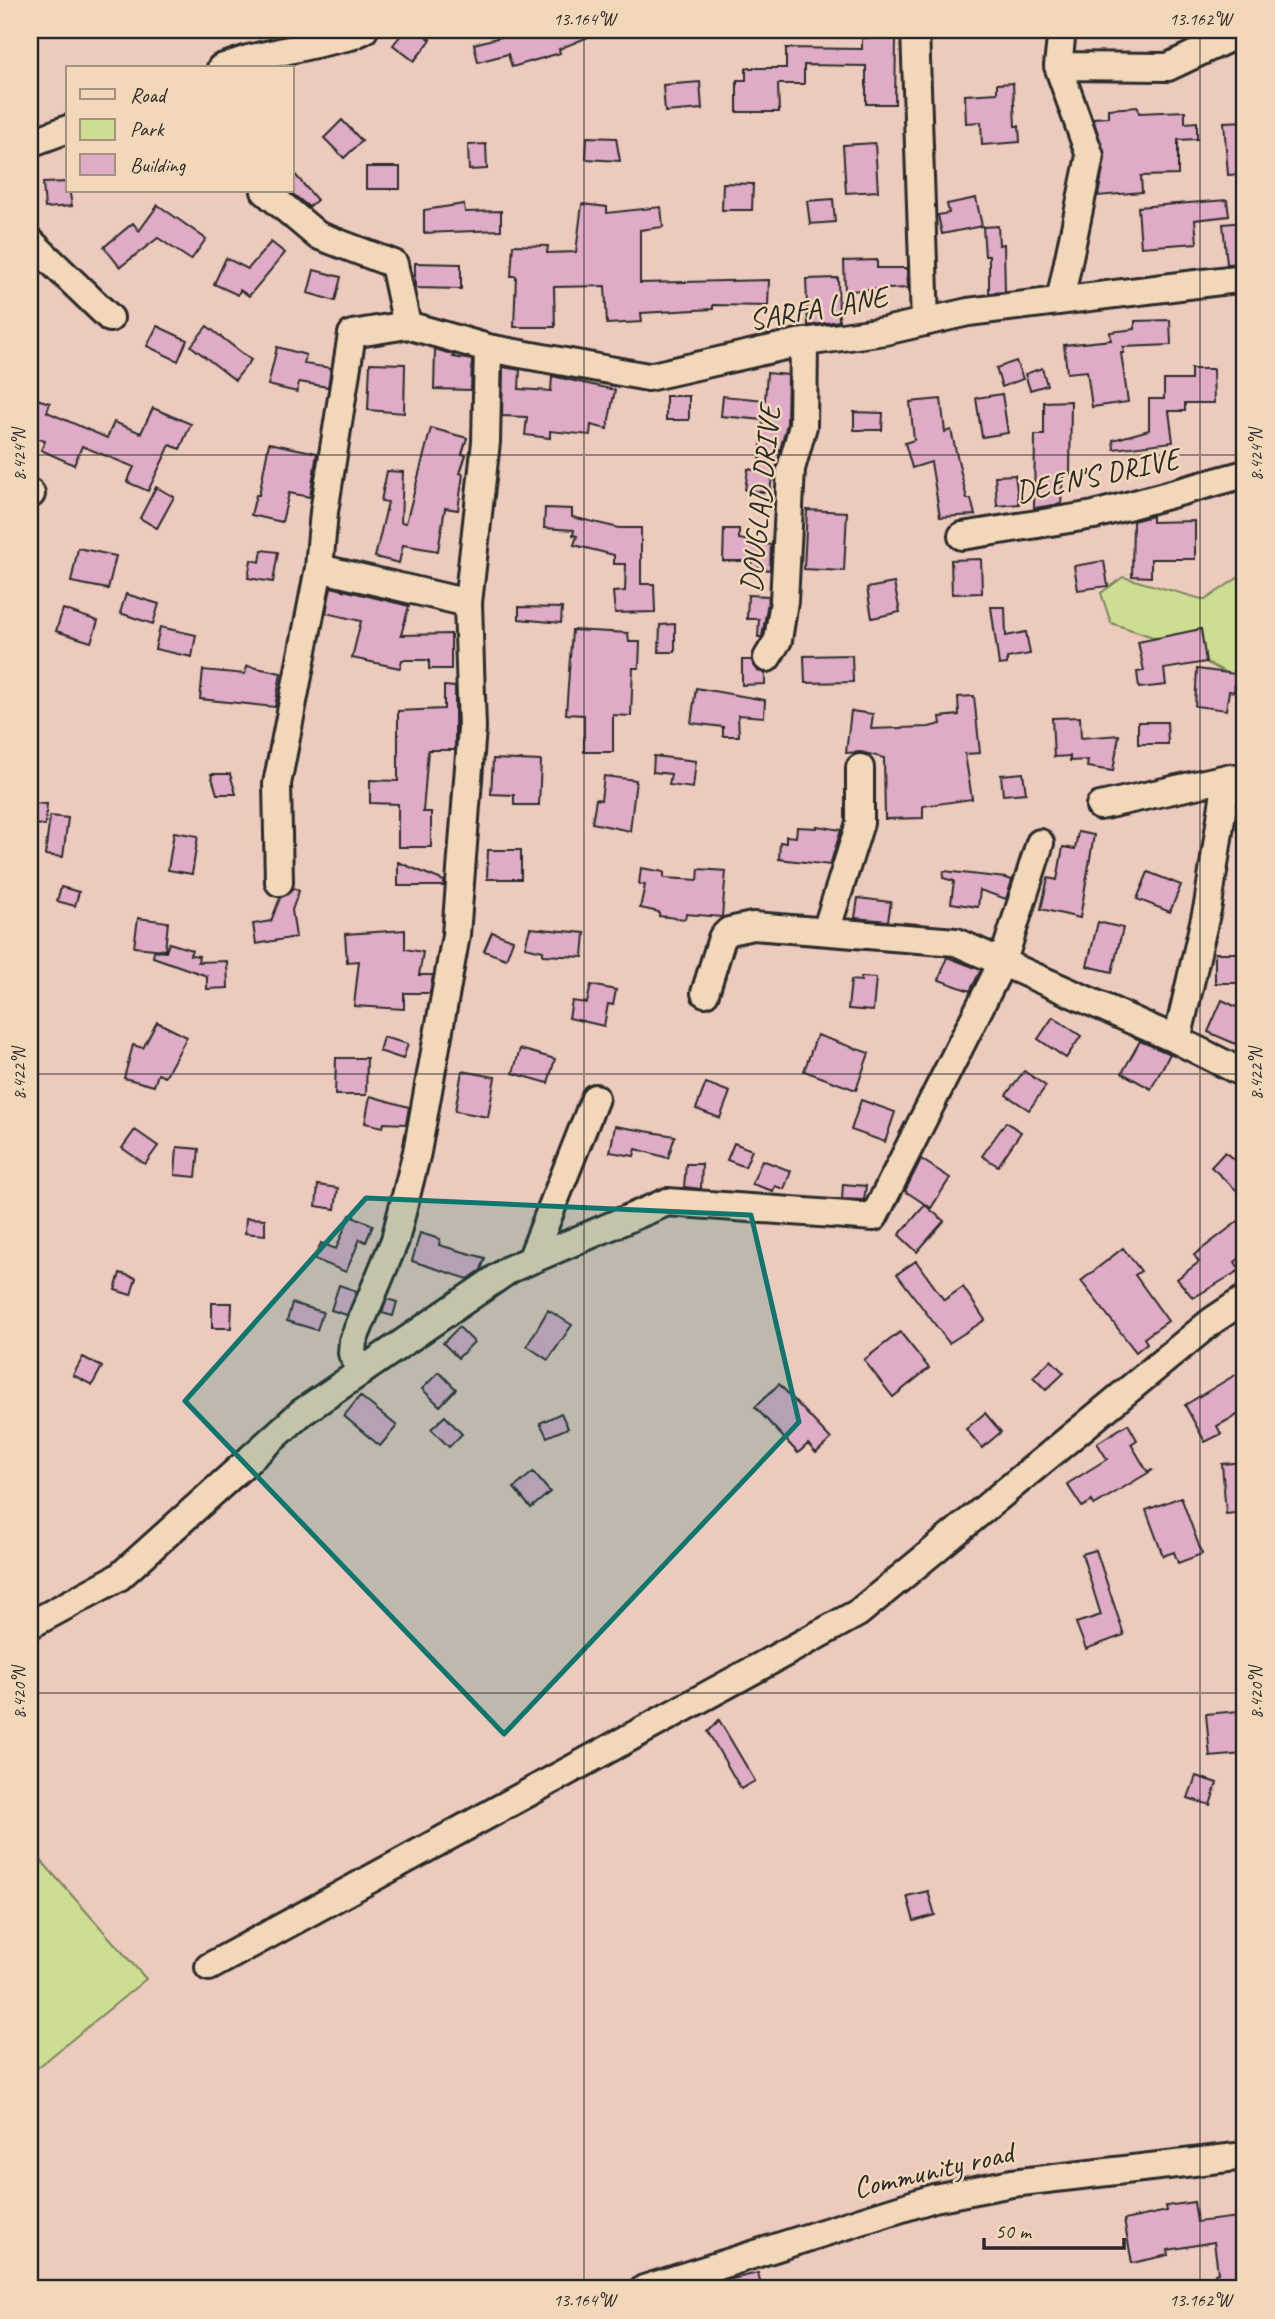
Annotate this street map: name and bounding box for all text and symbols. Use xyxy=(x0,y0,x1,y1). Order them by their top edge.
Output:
text: 13.164°W xyxy=(553,8,618,30)
text: 13.162°W xyxy=(1169,8,1234,30)
legend xyxy=(66,66,294,192)
text: Road xyxy=(130,82,169,108)
text: Park xyxy=(130,116,165,142)
text: Building xyxy=(130,152,187,178)
street label: SARFA LANE xyxy=(746,276,894,339)
street label: DOUGLAD DRIVE xyxy=(731,400,789,594)
text: 8.424°N xyxy=(8,426,30,481)
text: 8.424°N xyxy=(1245,426,1267,481)
street label: DEEN'S DRIVE xyxy=(1012,438,1186,511)
text: 8.422°N xyxy=(8,1045,30,1100)
text: 8.422°N xyxy=(1245,1045,1267,1100)
text: 8.420°N xyxy=(8,1664,30,1719)
text: 8.420°N xyxy=(1245,1664,1267,1719)
street label: Community road xyxy=(849,2132,1021,2207)
scale bar xyxy=(984,2207,1124,2251)
text: 50 m xyxy=(995,2218,1033,2244)
text: 13.164°W xyxy=(553,2289,618,2311)
text: 13.162°W xyxy=(1169,2289,1234,2311)

